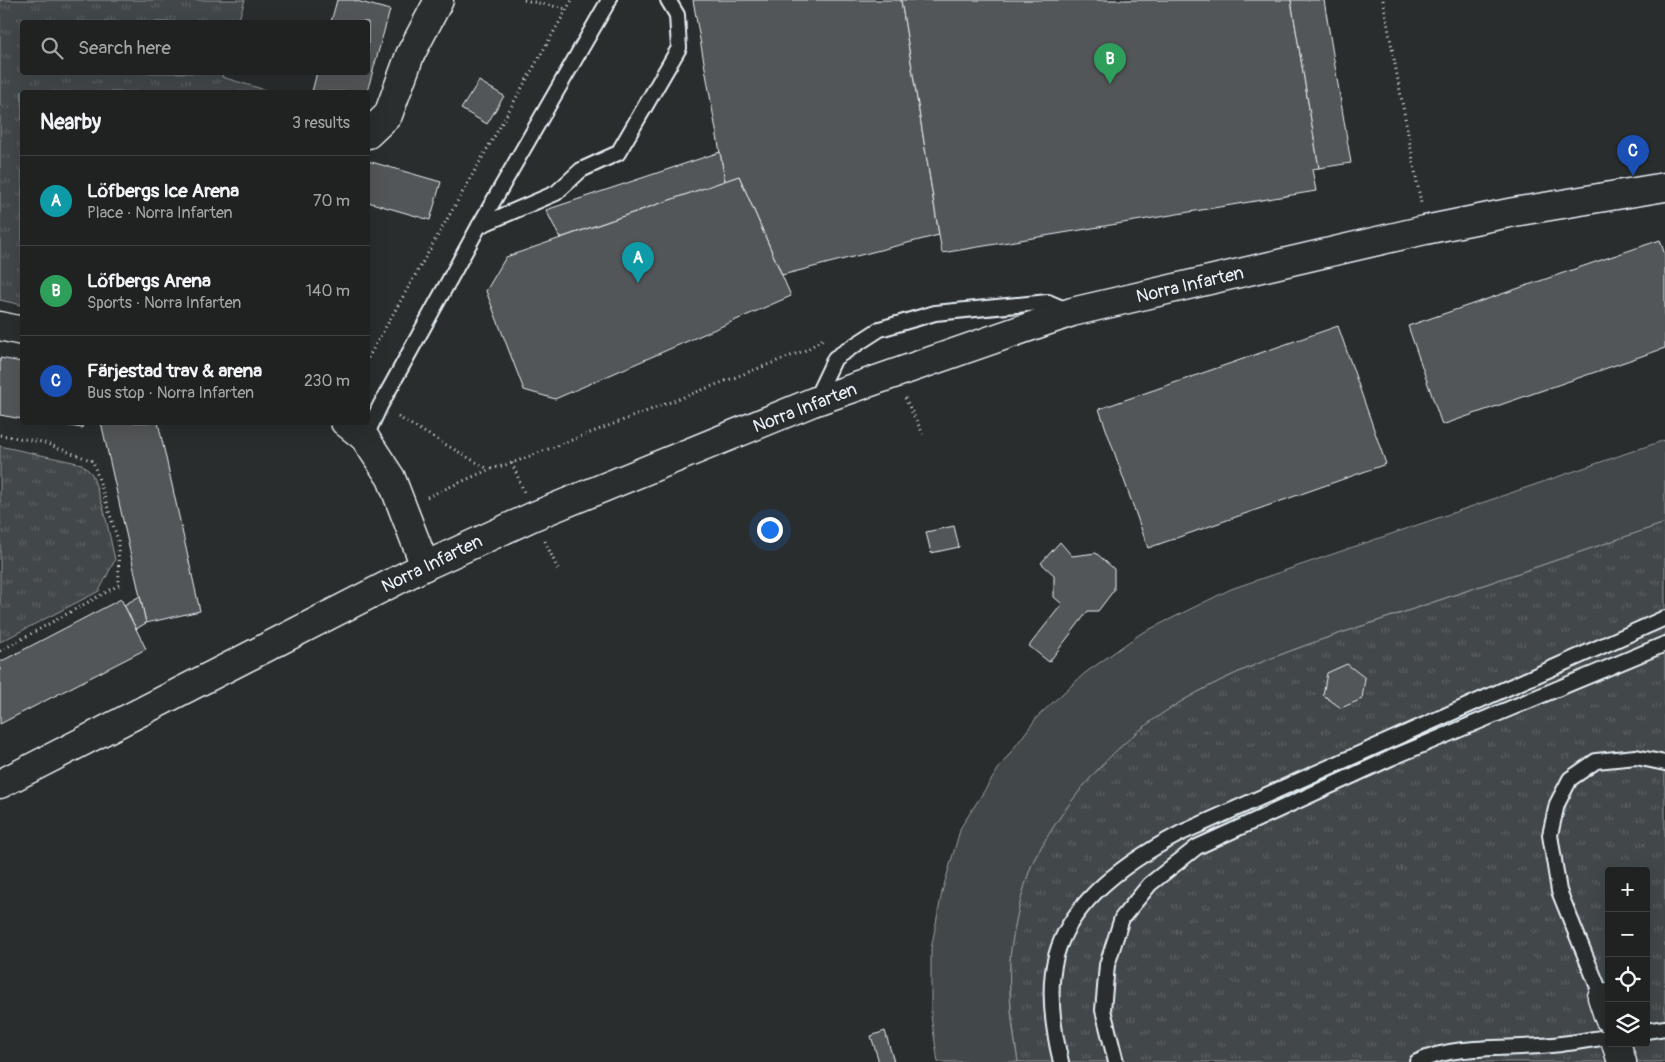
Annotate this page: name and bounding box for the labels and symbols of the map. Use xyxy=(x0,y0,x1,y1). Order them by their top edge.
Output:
pin: B xyxy=(1094,43,1126,84)
pin: C xyxy=(1617,135,1649,176)
pin: A xyxy=(622,242,654,283)
street label: Norra Infarten xyxy=(1134,261,1246,309)
street label: Norra Infarten xyxy=(750,378,860,438)
your location xyxy=(757,517,783,543)
street label: Norra Infarten xyxy=(378,530,486,598)

